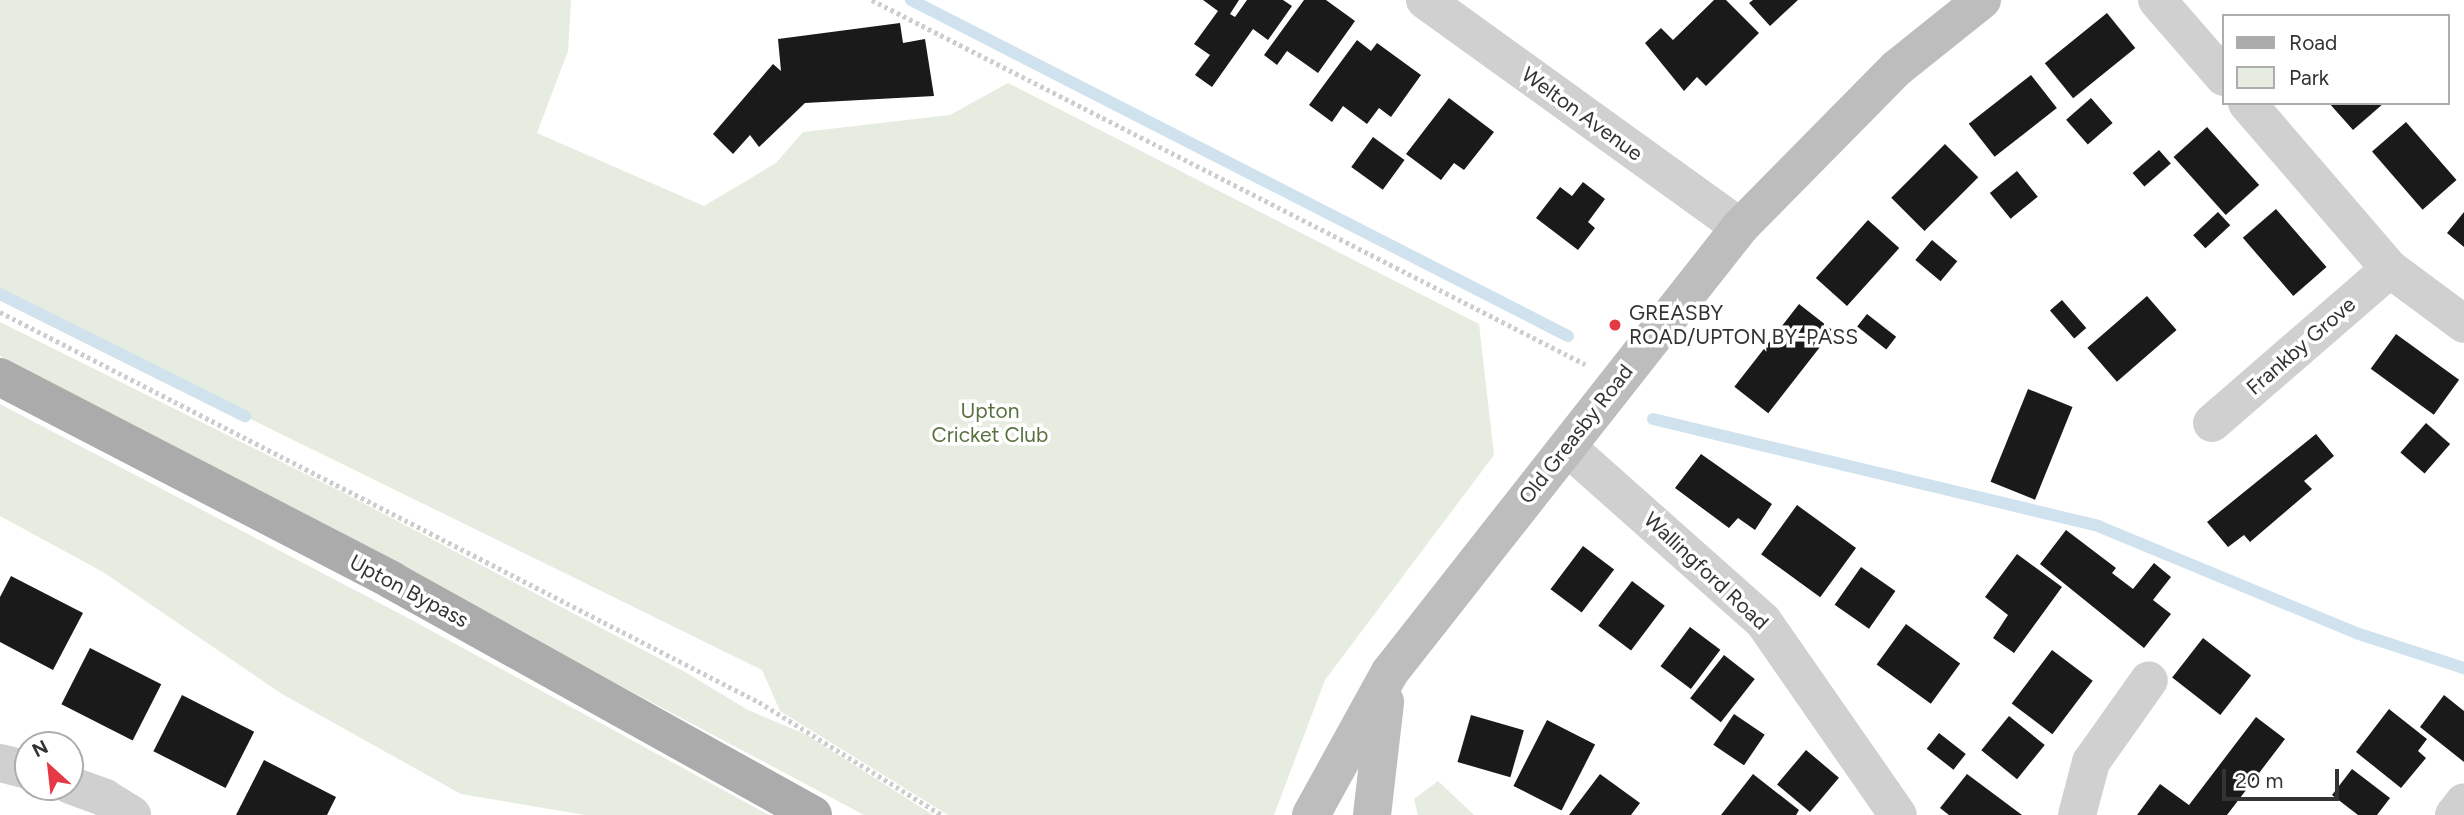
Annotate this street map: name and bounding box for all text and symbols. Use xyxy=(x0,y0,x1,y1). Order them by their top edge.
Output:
legend xyxy=(2222,14,2450,105)
text: Road xyxy=(2289,30,2337,55)
street label: Welton Avenue xyxy=(1517,62,1647,166)
text: Park xyxy=(2289,65,2329,90)
street label: Frankby Grove xyxy=(2241,292,2361,400)
place label: GREASBY ROAD/UPTON BY-PASS xyxy=(1629,300,1858,350)
marker: GREASBY ROAD/UPTON BY-PASS xyxy=(1607,317,1623,333)
street label: Old Greasby Road xyxy=(1514,359,1638,509)
park label: Upton Cricket Club xyxy=(932,398,1048,448)
street label: Wallingford Road xyxy=(1639,507,1773,635)
street label: Upton Bypass xyxy=(345,549,473,633)
north arrow xyxy=(14,731,84,801)
text: N xyxy=(28,735,52,762)
scale bar xyxy=(2226,756,2343,800)
text: 20 m xyxy=(2235,768,2283,793)

